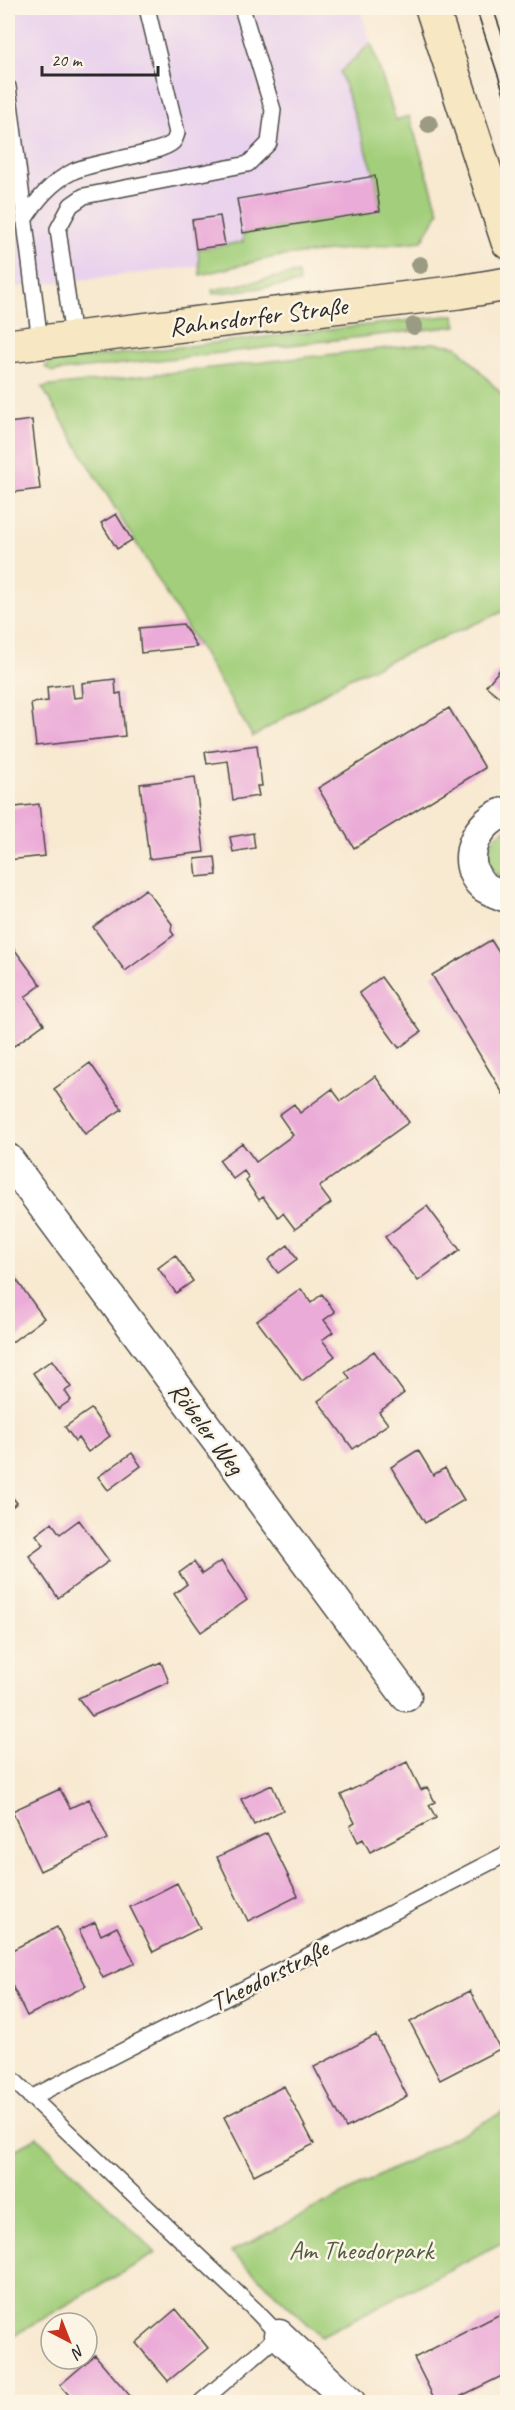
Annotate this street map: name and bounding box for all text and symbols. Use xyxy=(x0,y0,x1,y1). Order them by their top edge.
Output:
scale bar xyxy=(42,39,158,77)
text: 20 m xyxy=(51,49,84,71)
street label: Rahnsdorfer Straße xyxy=(167,289,351,344)
street label: Röbeler Weg xyxy=(161,1375,253,1483)
street label: Theodorstraße xyxy=(205,1931,336,2019)
park label: Am Theodorpark xyxy=(289,2234,436,2267)
north arrow xyxy=(39,2311,99,2371)
text: N xyxy=(66,2341,89,2364)

